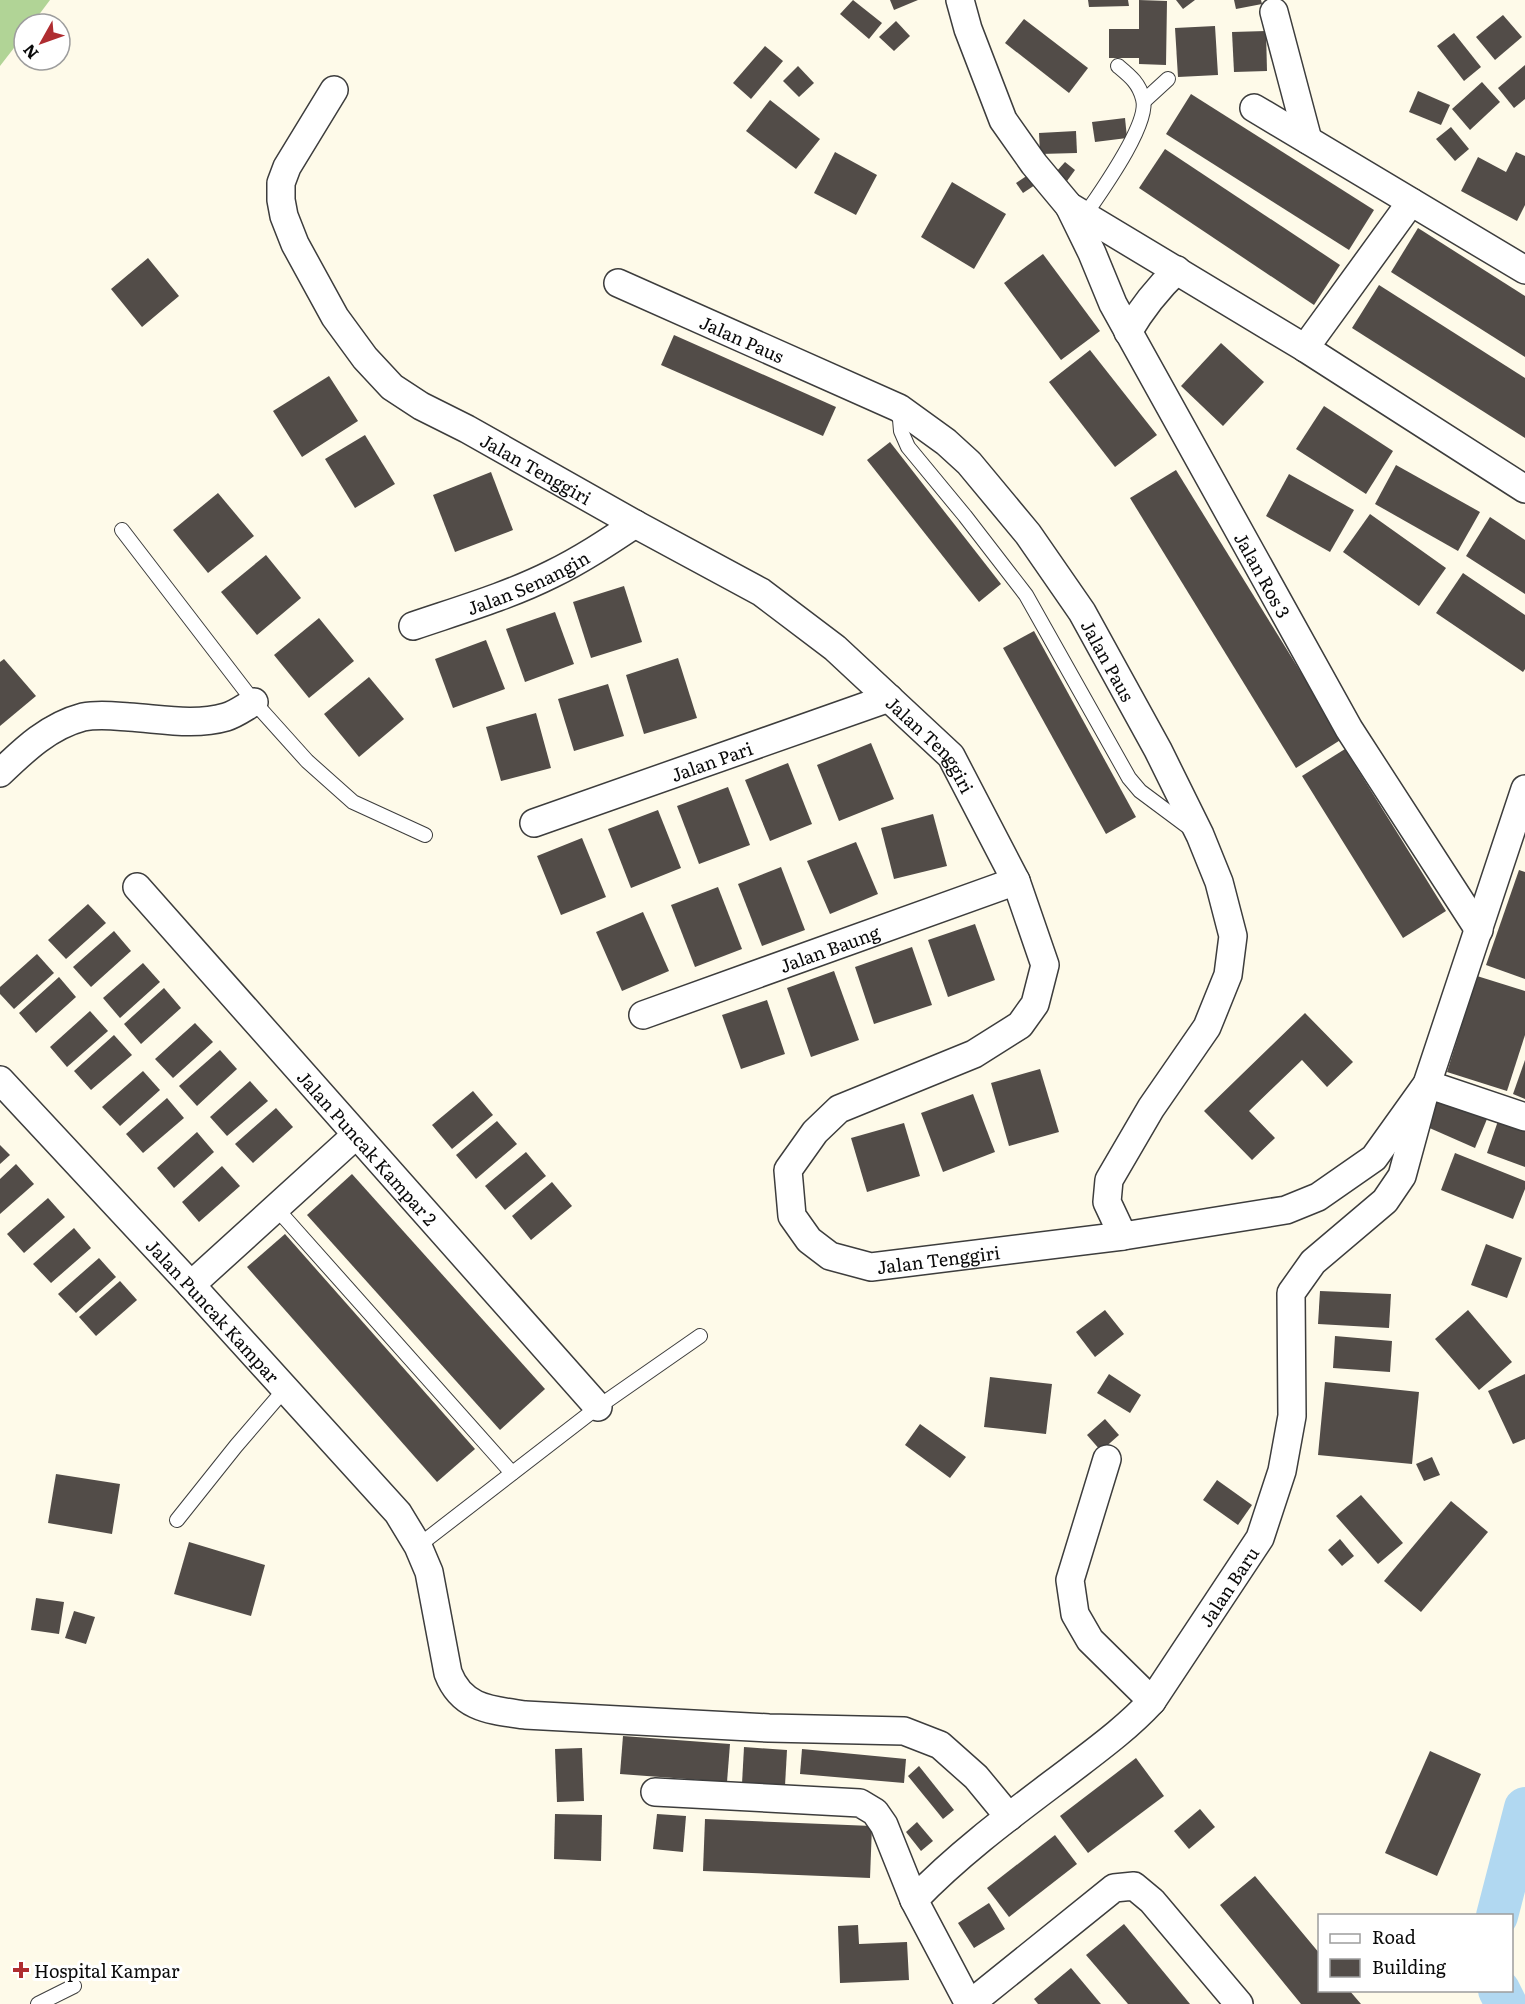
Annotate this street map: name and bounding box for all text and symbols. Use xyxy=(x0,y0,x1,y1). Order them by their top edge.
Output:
north arrow xyxy=(12,12,72,72)
text: N xyxy=(16,39,43,65)
street label: Jalan Paus xyxy=(696,308,789,369)
street label: Jalan Tenggiri xyxy=(476,426,597,510)
street label: Jalan Ros 3 xyxy=(1229,527,1298,622)
street label: Jalan Senangin xyxy=(463,543,594,621)
street label: Jalan Paus xyxy=(1075,614,1142,706)
street label: Jalan Tenggiri xyxy=(880,689,981,798)
street label: Jalan Pari xyxy=(667,734,756,787)
street label: Jalan Baung xyxy=(776,917,884,978)
street label: Jalan Puncak Kampar 2 xyxy=(292,1064,444,1231)
street label: Jalan Puncak Kampar xyxy=(141,1232,287,1389)
street label: Jalan Tenggiri xyxy=(875,1238,1001,1280)
street label: Jalan Baru xyxy=(1192,1541,1265,1632)
legend xyxy=(1318,1914,1513,1992)
text: Road xyxy=(1372,1923,1416,1950)
text: Building xyxy=(1372,1953,1447,1980)
place label: Hospital Kampar xyxy=(34,1957,180,1984)
marker: Hospital Kampar xyxy=(12,1961,30,1979)

